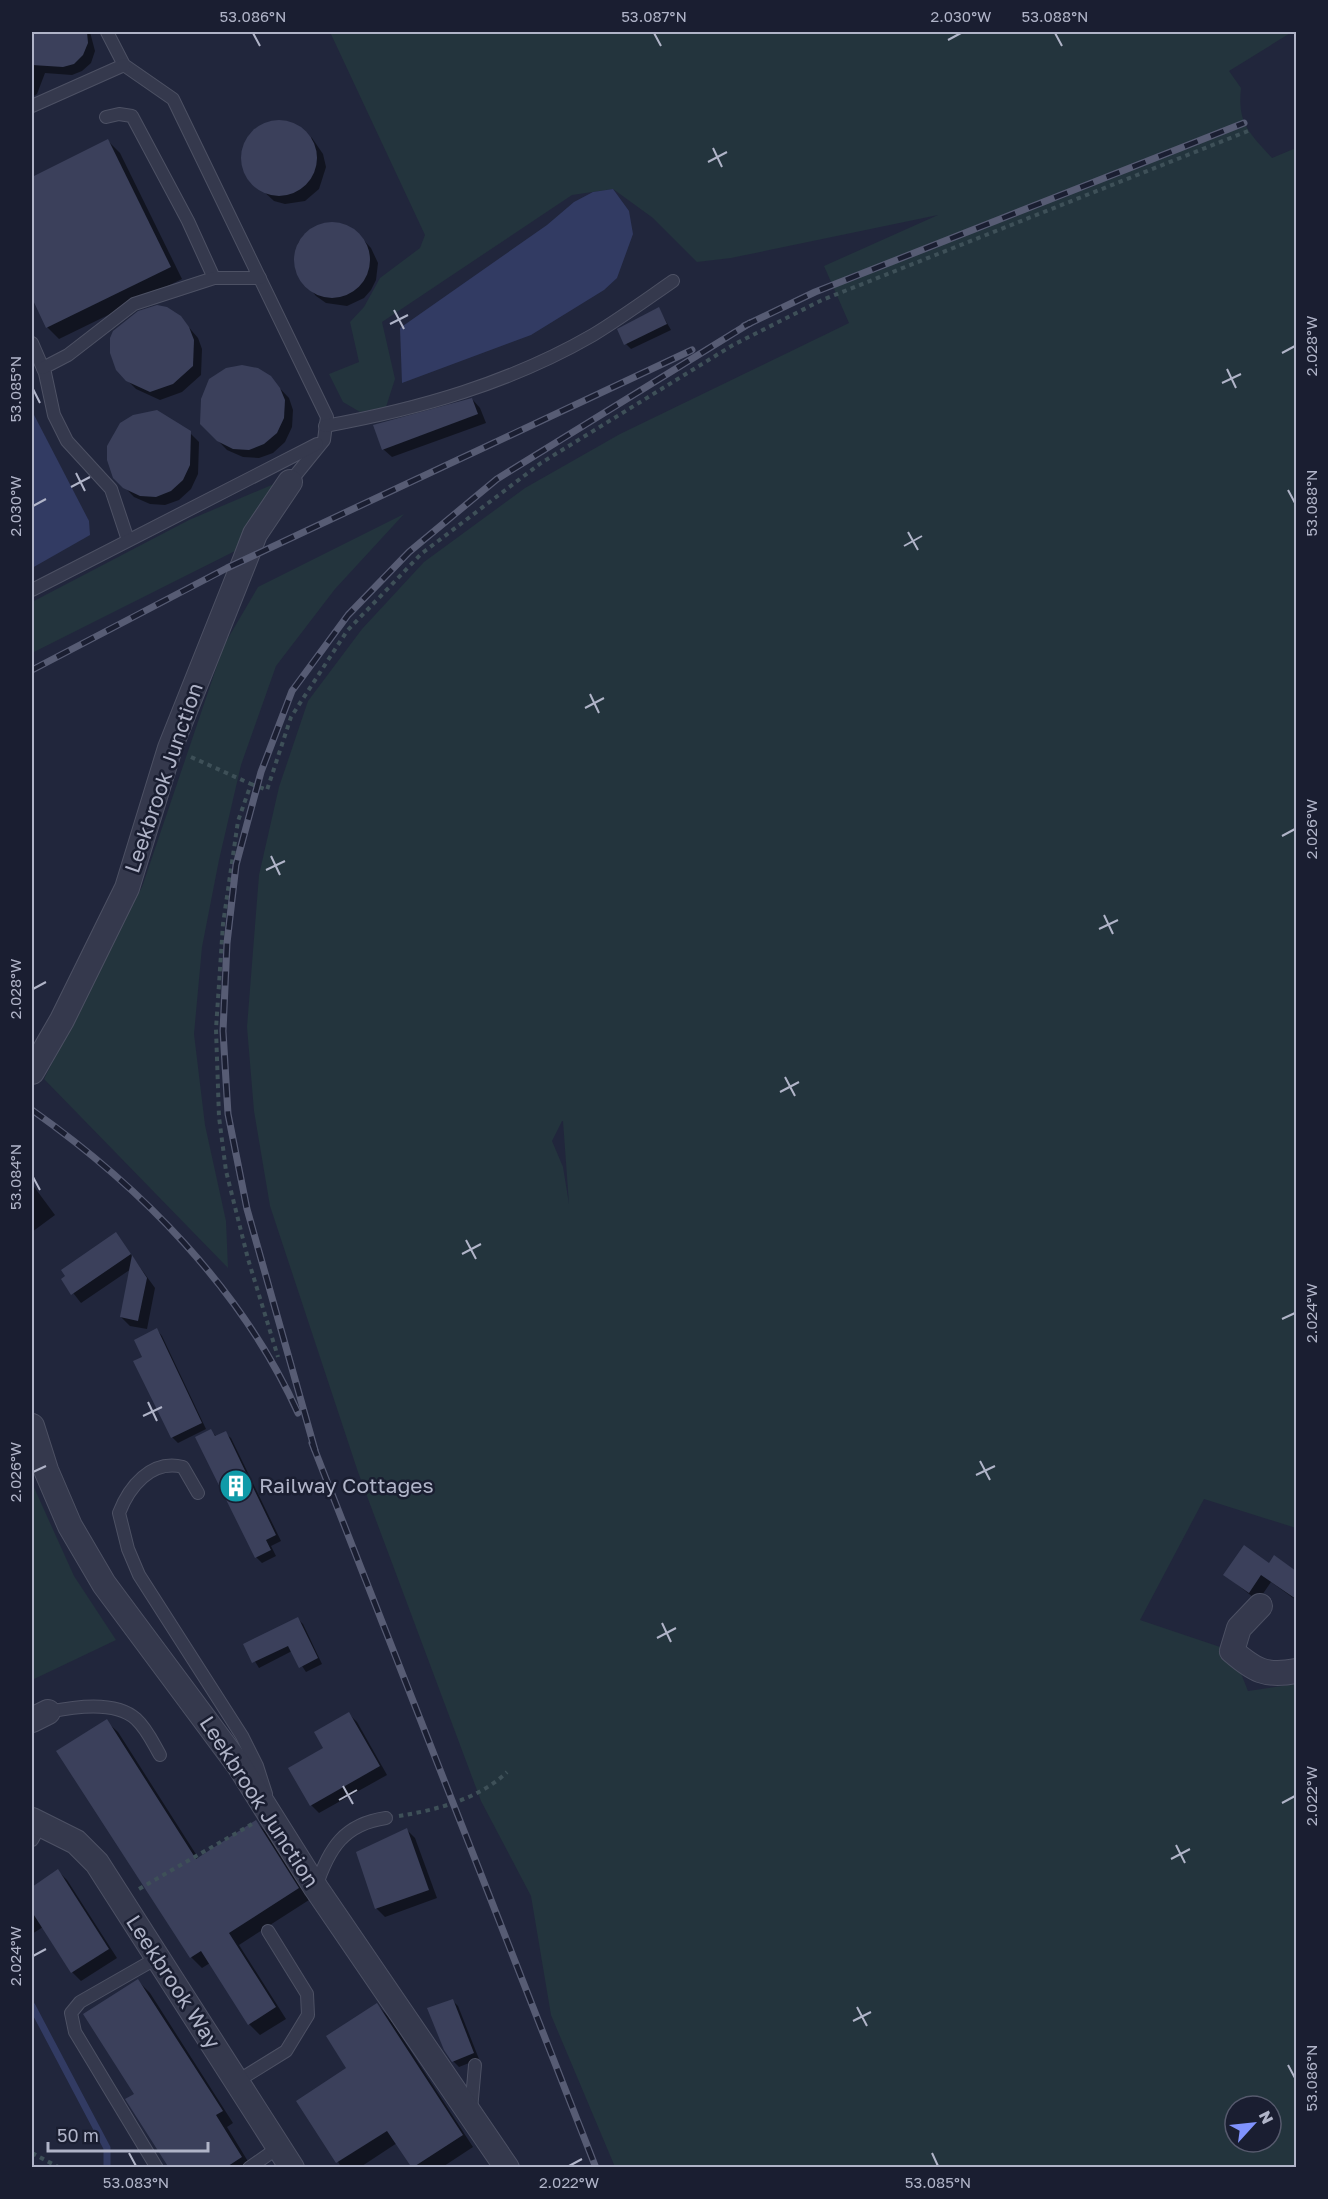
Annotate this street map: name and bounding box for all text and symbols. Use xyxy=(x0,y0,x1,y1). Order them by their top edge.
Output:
text: 53.086°N xyxy=(220,7,286,25)
text: 53.087°N xyxy=(621,7,687,25)
text: 2.030°W xyxy=(931,7,991,25)
text: 53.088°N xyxy=(1022,7,1088,25)
text: 2.028°W xyxy=(1302,316,1320,376)
text: 53.085°N xyxy=(6,356,24,422)
text: 53.088°N xyxy=(1302,470,1320,536)
text: 2.030°W xyxy=(6,476,24,536)
street label: Leekbrook Junction xyxy=(118,679,208,876)
text: 2.026°W xyxy=(1302,799,1320,859)
text: 2.028°W xyxy=(6,959,24,1019)
text: 53.084°N xyxy=(6,1144,24,1210)
text: 2.024°W xyxy=(1302,1283,1320,1343)
text: 2.026°W xyxy=(6,1442,24,1502)
building icon: Railway Cottages xyxy=(218,1468,254,1504)
place label: Railway Cottages xyxy=(259,1472,434,1498)
street label: Leekbrook Junction xyxy=(195,1711,325,1892)
text: 2.022°W xyxy=(1302,1766,1320,1826)
street label: Leekbrook Way xyxy=(121,1910,227,2053)
text: 2.024°W xyxy=(6,1926,24,1986)
text: 53.086°N xyxy=(1302,2045,1320,2111)
north arrow xyxy=(1223,2094,1283,2154)
text: N xyxy=(1255,2107,1278,2127)
scale bar xyxy=(48,2115,208,2153)
text: 50 m xyxy=(57,2124,99,2146)
text: 53.083°N xyxy=(103,2173,169,2191)
text: 2.022°W xyxy=(539,2173,599,2191)
text: 53.085°N xyxy=(905,2173,971,2191)

